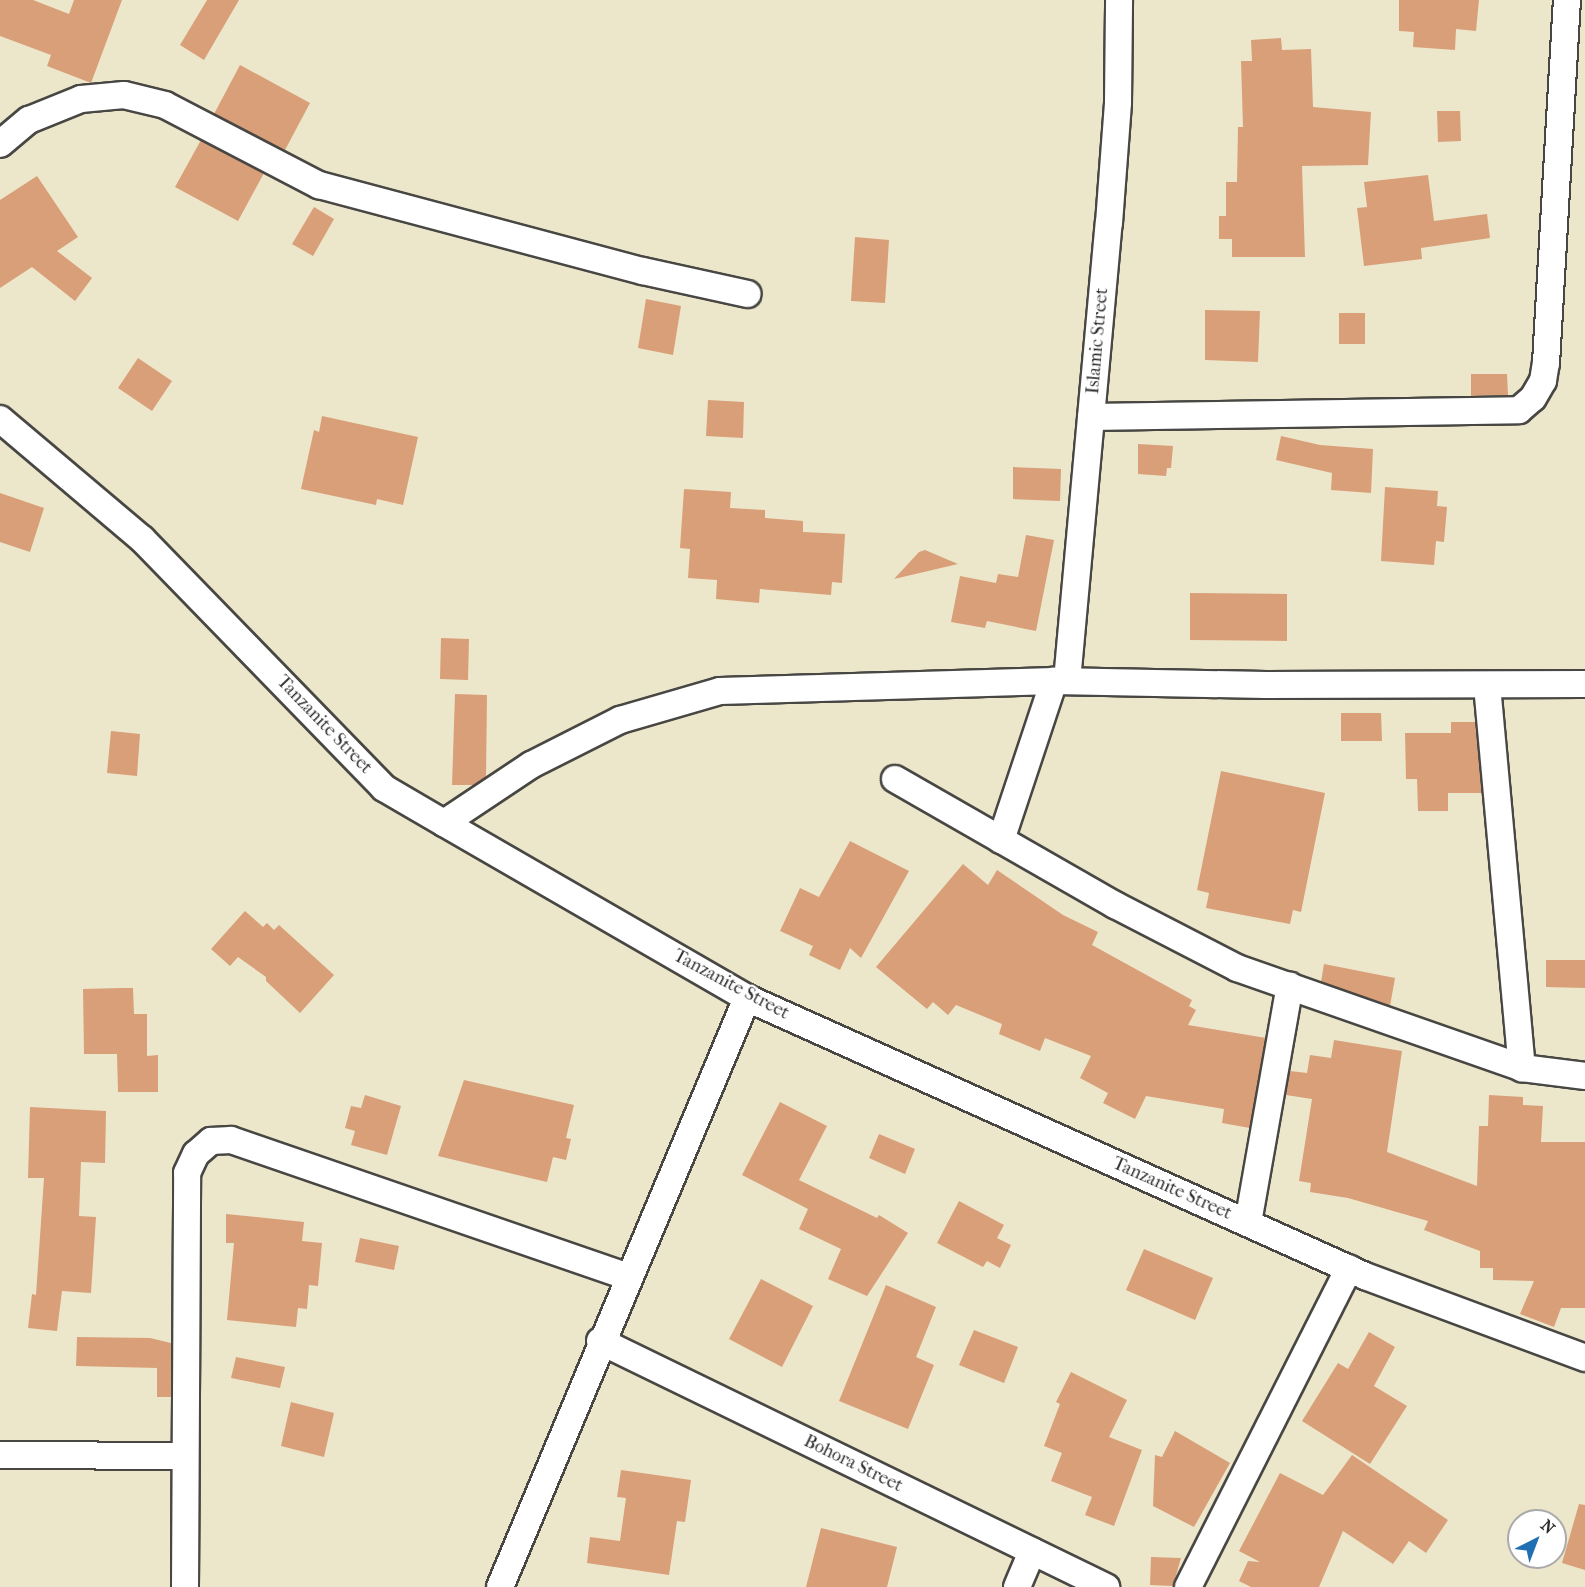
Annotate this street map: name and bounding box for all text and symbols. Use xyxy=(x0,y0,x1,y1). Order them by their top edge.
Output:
street label: Islamic Street xyxy=(1083,287,1113,395)
street label: Tanzanite Street xyxy=(272,671,376,779)
street label: Tanzanite Street xyxy=(669,945,793,1025)
street label: Tanzanite Street xyxy=(1109,1153,1235,1225)
street label: Bohora Street xyxy=(800,1431,906,1497)
north arrow xyxy=(1507,1509,1567,1569)
text: N xyxy=(1537,1516,1559,1538)

